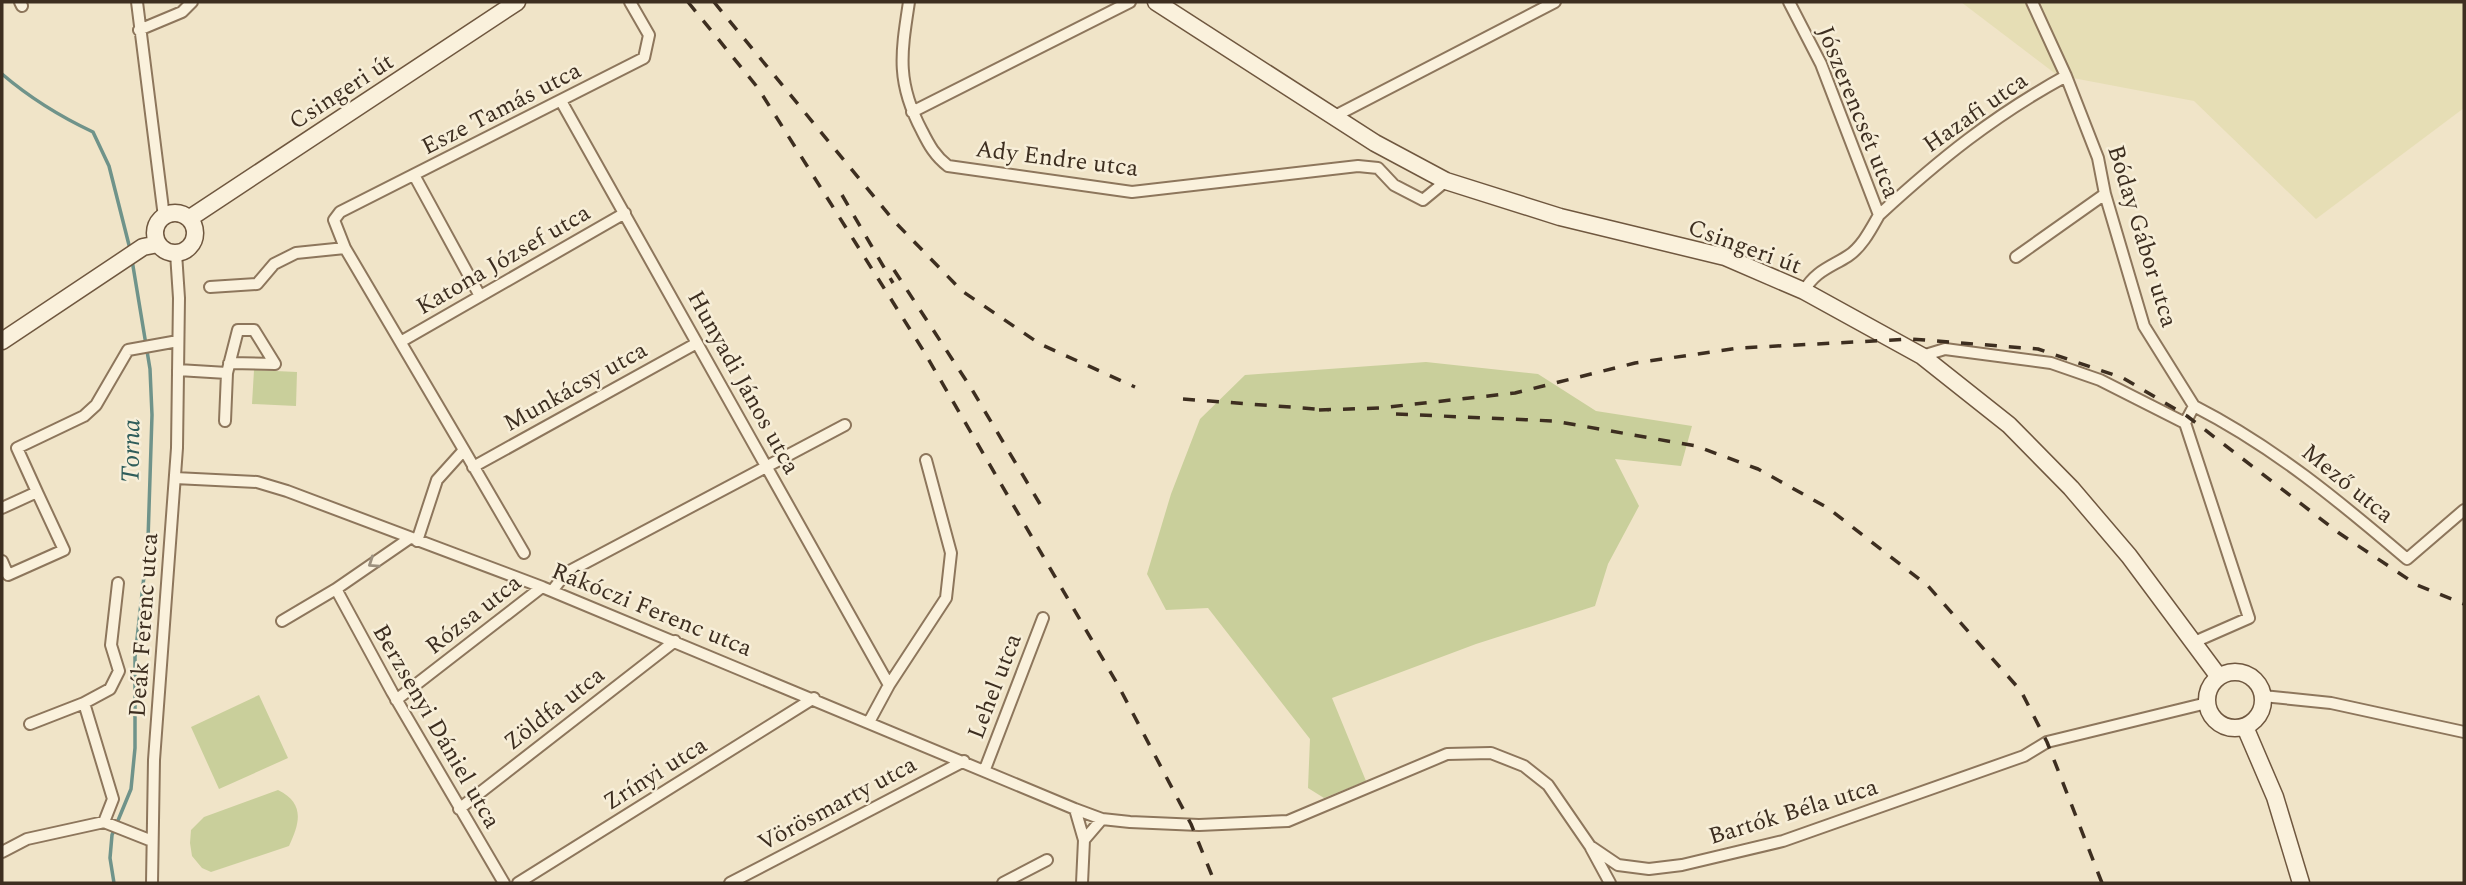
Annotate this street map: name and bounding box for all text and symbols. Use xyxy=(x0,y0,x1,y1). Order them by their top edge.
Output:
street label: Jószerencsét utca xyxy=(1807,21,1909,204)
street label: Csingeri út xyxy=(282,44,401,139)
street label: Esze Tamás utca xyxy=(415,53,588,165)
street label: Hazafi utca xyxy=(1916,63,2036,162)
street label: Ady Endre utca xyxy=(973,131,1141,187)
street label: Bóday Gábor utca xyxy=(2097,141,2187,332)
street label: Katona József utca xyxy=(410,195,598,324)
street label: Csingeri út xyxy=(1683,210,1807,284)
street label: Hunyadi János utca xyxy=(678,284,809,481)
street label: Munkácsy utca xyxy=(497,332,654,441)
water label: Torna xyxy=(110,419,152,483)
street label: Mező utca xyxy=(2293,435,2402,533)
street label: Deák Ferenc utca xyxy=(120,531,168,718)
street label: Rákóczi Ferenc utca xyxy=(546,553,758,667)
one-way arrow xyxy=(368,555,381,568)
street label: Rózsa utca xyxy=(418,566,530,664)
street label: Berzsenyi Dániel utca xyxy=(363,617,510,836)
street label: Lehel utca xyxy=(958,628,1032,744)
street label: Zöldfa utca xyxy=(496,658,613,760)
street label: Zrínyi utca xyxy=(597,728,715,820)
street label: Vörösmarty utca xyxy=(752,747,924,861)
street label: Bartók Béla utca xyxy=(1704,769,1883,855)

